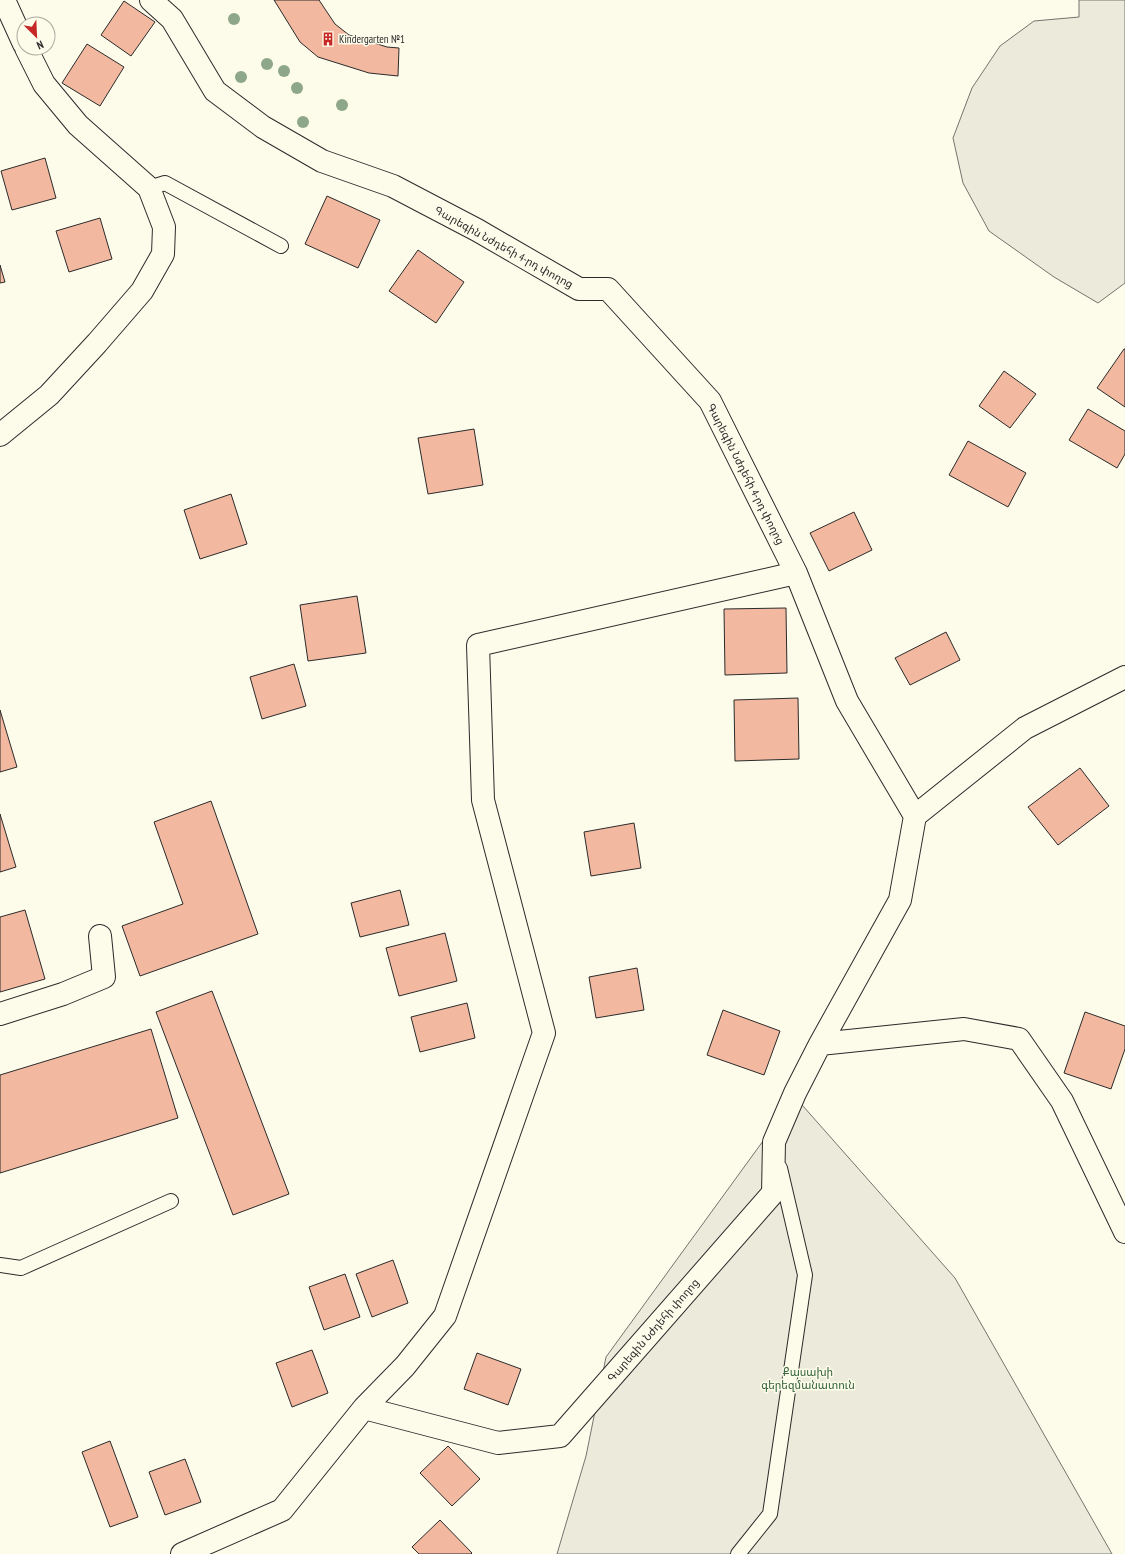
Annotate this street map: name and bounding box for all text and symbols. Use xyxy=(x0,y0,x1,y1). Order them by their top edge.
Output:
north arrow xyxy=(16,16,56,56)
building icon: Kindergarten №1 xyxy=(320,31,336,47)
place label: Kindergarten №1 xyxy=(339,32,405,46)
text: N xyxy=(34,38,46,53)
street label: Գարեգին Նժդեհի 4-րդ փողոց xyxy=(432,203,576,291)
street label: Գարեգին Նժդեհի 4-րդ փողոց xyxy=(704,401,788,547)
street label: Գարեգին Նժդեհի փողոց xyxy=(604,1275,702,1385)
park label: Քասախի գերեզմանատուն xyxy=(761,1365,855,1392)

